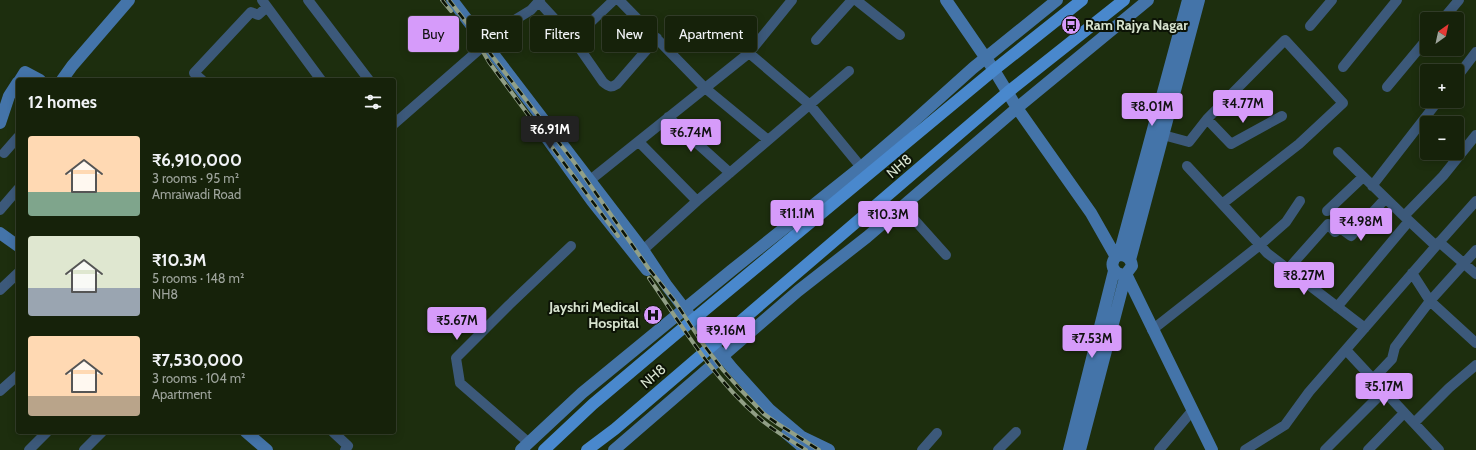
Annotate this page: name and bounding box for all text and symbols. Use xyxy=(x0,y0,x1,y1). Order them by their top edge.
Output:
north arrow xyxy=(1420,12,1464,56)
map controls xyxy=(1420,12,1464,160)
bus stop icon: Ram Rajya Nagar xyxy=(1060,14,1082,36)
chip: Buy xyxy=(408,16,459,52)
chip: Rent xyxy=(467,16,522,52)
chip: Filters xyxy=(530,16,594,52)
chip: New xyxy=(602,16,657,52)
chip: Apartment xyxy=(665,16,757,52)
place label: Ram Rajya Nagar xyxy=(1085,16,1188,34)
button: + xyxy=(1420,64,1464,108)
pin: ₹4.77M xyxy=(1210,90,1276,124)
icon: filters xyxy=(362,91,384,113)
text: 12 homes xyxy=(28,92,97,112)
pin: ₹8.01M xyxy=(1119,93,1185,127)
text: ₹4.77M xyxy=(1222,95,1264,111)
text: ₹8.01M xyxy=(1131,98,1173,114)
pin: ₹6.91M xyxy=(517,116,583,150)
button: − xyxy=(1420,116,1464,160)
pin: ₹6.74M xyxy=(658,119,724,153)
text: ₹6.91M xyxy=(530,121,570,137)
text: ₹6.74M xyxy=(670,124,712,140)
text: ₹6,910,000 xyxy=(152,150,242,170)
street label: NH8 xyxy=(882,150,916,182)
icon: home xyxy=(60,152,108,200)
text: 3 rooms · 95 m² xyxy=(152,170,239,186)
text: Amraiwadi Road xyxy=(152,186,241,202)
pin: ₹11.1M xyxy=(764,200,830,234)
pin: ₹10.3M xyxy=(855,201,921,235)
text: ₹11.1M xyxy=(780,205,814,221)
text: ₹10.3M xyxy=(867,206,909,222)
pin: ₹4.98M xyxy=(1328,208,1394,242)
text: ₹4.98M xyxy=(1339,213,1383,229)
text: ₹10.3M xyxy=(152,250,206,270)
icon: home xyxy=(60,252,108,300)
pin: ₹8.27M xyxy=(1271,262,1337,296)
text: ₹8.27M xyxy=(1283,267,1325,283)
text: 5 rooms · 148 m² xyxy=(152,270,244,286)
text: NH8 xyxy=(152,286,178,302)
place label: Jayshri Medical Hospital xyxy=(548,298,639,332)
hospital icon: Jayshri Medical Hospital xyxy=(642,304,664,326)
pin: ₹5.67M xyxy=(424,307,490,341)
text: ₹5.67M xyxy=(436,312,478,328)
pin: ₹9.16M xyxy=(693,317,759,351)
text: ₹9.16M xyxy=(706,322,746,338)
pin: ₹7.53M xyxy=(1059,325,1125,359)
text: ₹7.53M xyxy=(1072,330,1112,346)
text: ₹7,530,000 xyxy=(152,350,243,370)
icon: home xyxy=(60,352,108,400)
street label: NH8 xyxy=(636,360,670,392)
text: 3 rooms · 104 m² xyxy=(152,370,245,386)
pin: ₹5.17M xyxy=(1351,373,1417,407)
text: ₹5.17M xyxy=(1365,378,1403,394)
text: Apartment xyxy=(152,386,212,402)

